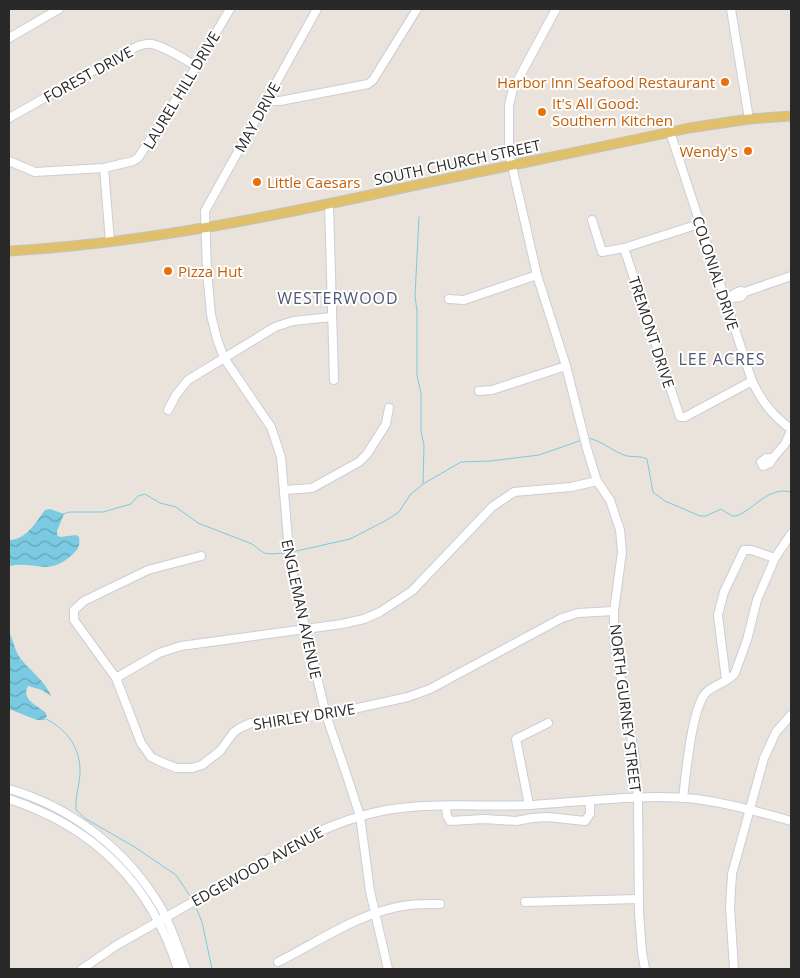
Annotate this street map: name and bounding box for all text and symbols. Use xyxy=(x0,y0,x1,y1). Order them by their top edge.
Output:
street label: LAUREL HILL DRIVE xyxy=(138,27,224,153)
street label: FOREST DRIVE xyxy=(40,41,136,107)
place label: Harbor Inn Seafood Restaurant xyxy=(497,72,715,92)
marker: Harbor Inn Seafood Restaurant xyxy=(719,76,731,88)
street label: MAY DRIVE xyxy=(230,79,284,155)
place label: It's All Good: Southern Kitchen xyxy=(552,93,673,130)
marker: It's All Good: Southern Kitchen xyxy=(536,106,548,118)
street label: SOUTH CHURCH STREET xyxy=(372,134,543,189)
place label: Wendy's xyxy=(679,141,738,161)
marker: Wendy's xyxy=(742,145,754,157)
place label: Little Caesars xyxy=(267,172,360,192)
marker: Little Caesars xyxy=(251,176,263,188)
street label: COLONIAL DRIVE xyxy=(688,213,744,333)
place label: Pizza Hut xyxy=(178,261,243,281)
marker: Pizza Hut xyxy=(162,265,174,277)
street label: TREMONT DRIVE xyxy=(625,274,679,390)
district label: WESTERWOOD xyxy=(277,287,399,309)
district label: LEE ACRES xyxy=(678,348,766,370)
street label: ENGLEMAN AVENUE xyxy=(277,537,327,681)
street label: NORTH GURNEY STREET xyxy=(606,623,646,794)
street label: SHIRLEY DRIVE xyxy=(252,698,356,734)
street label: EDGEWOOD AVENUE xyxy=(188,821,326,911)

